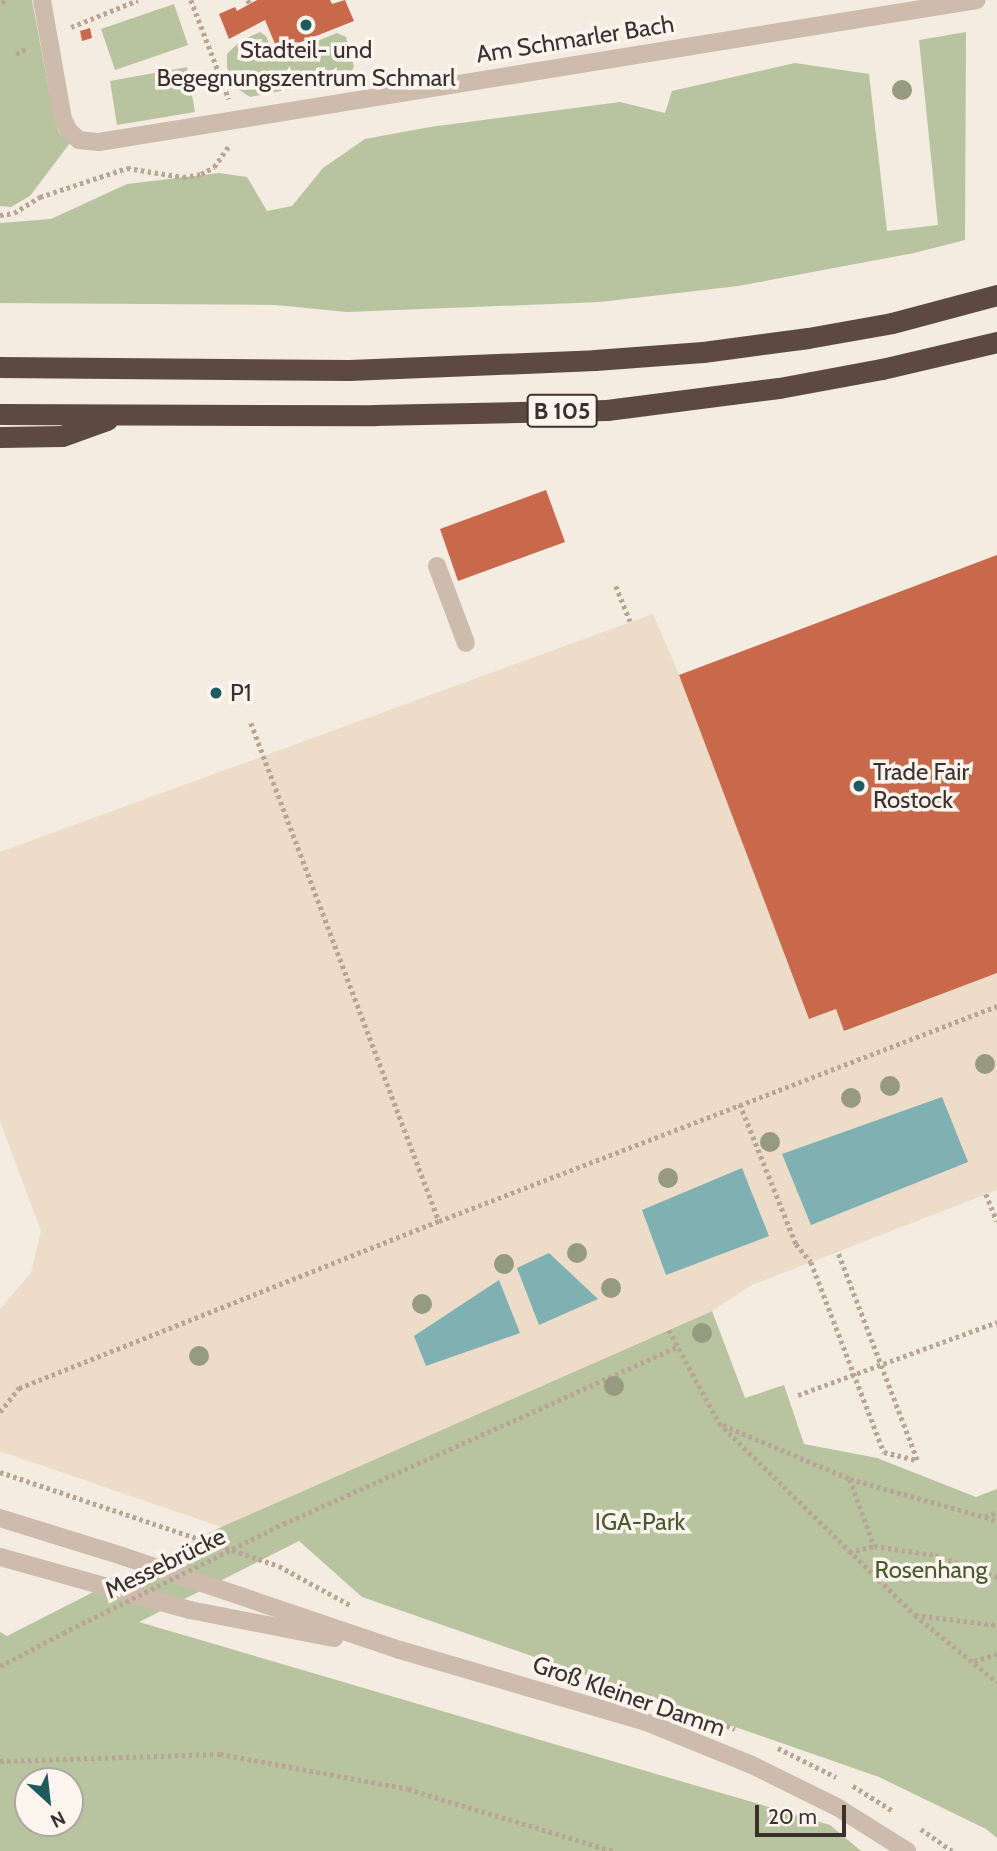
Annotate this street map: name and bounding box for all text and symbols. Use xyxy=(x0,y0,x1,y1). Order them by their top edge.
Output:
street label: Am Schmarler Bach xyxy=(474,9,676,69)
marker: Stadteil- und Begegnungszentrum Schmarl xyxy=(298,17,314,33)
place label: Stadteil- und Begegnungszentrum Schmarl xyxy=(156,36,456,92)
road number: B 105 xyxy=(525,392,599,430)
place label: P1 xyxy=(230,679,252,707)
marker: P1 xyxy=(208,685,224,701)
place label: Trade Fair Rostock xyxy=(873,758,969,814)
marker: Trade Fair Rostock xyxy=(851,778,867,794)
park label: IGA-Park xyxy=(595,1508,685,1536)
street label: Messebrücke xyxy=(100,1521,230,1605)
park label: Rosenhang xyxy=(875,1556,987,1584)
street label: Groß Kleiner Damm xyxy=(529,1650,729,1742)
north arrow xyxy=(14,1767,84,1837)
scale bar xyxy=(759,1792,850,1836)
text: 20 m xyxy=(768,1804,817,1829)
text: N xyxy=(47,1806,69,1833)

